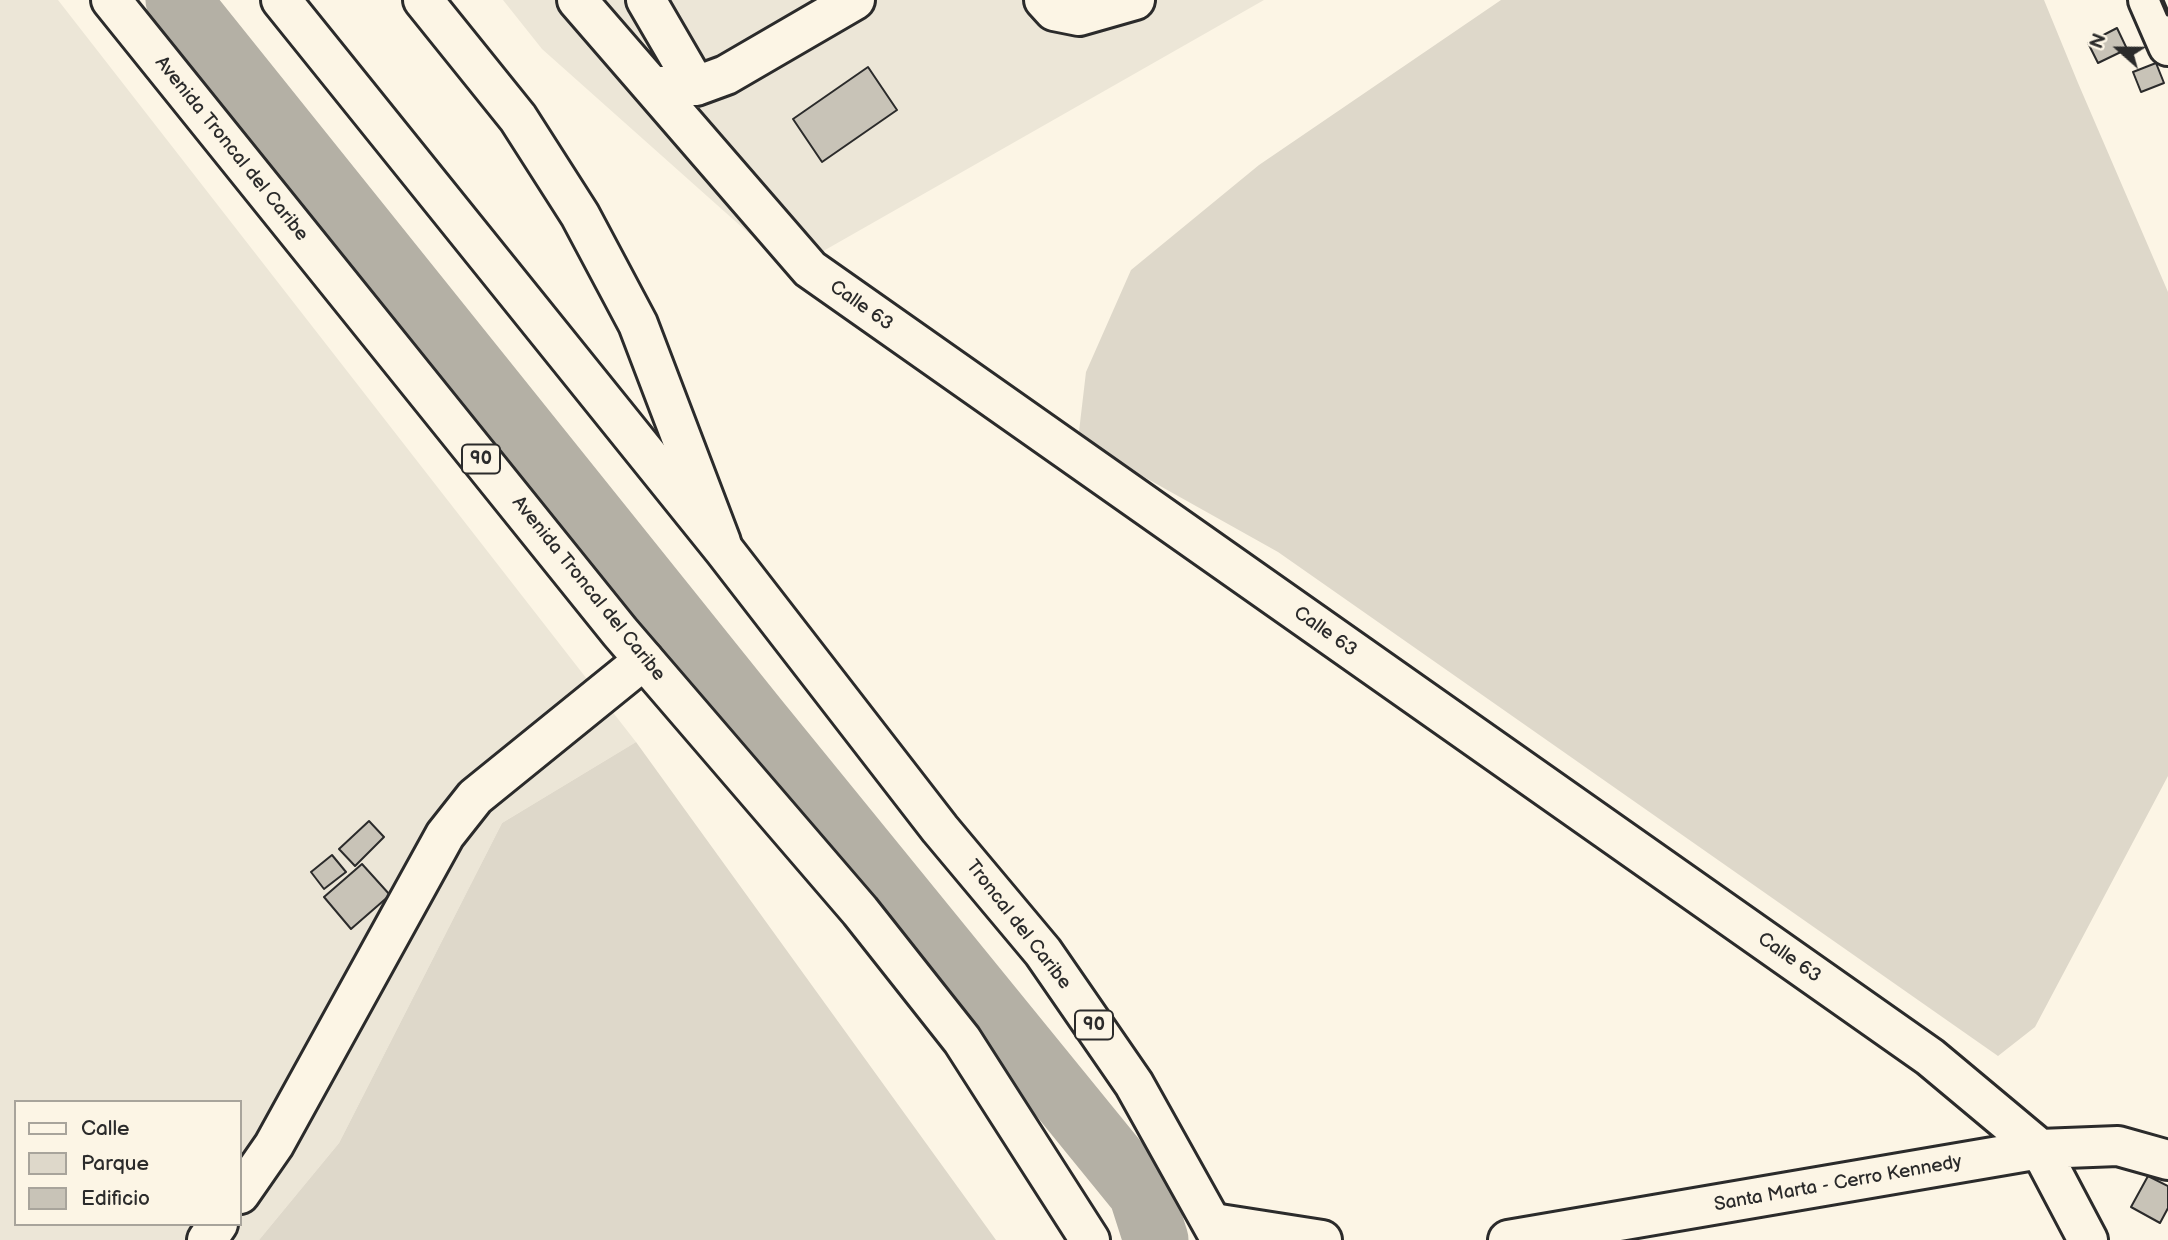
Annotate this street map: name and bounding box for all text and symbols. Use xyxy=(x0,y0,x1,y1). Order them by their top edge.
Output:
north arrow xyxy=(2084,14,2154,84)
text: N xyxy=(2086,31,2112,52)
street label: Avenida Troncal del Caribe xyxy=(149,52,313,246)
street label: Calle 63 xyxy=(825,276,897,336)
road number: 90 xyxy=(462,444,500,474)
street label: Avenida Troncal del Caribe xyxy=(506,492,670,686)
street label: Calle 63 xyxy=(1289,602,1361,662)
street label: Troncal del Caribe xyxy=(960,856,1076,994)
street label: Calle 63 xyxy=(1753,928,1825,988)
road number: 90 xyxy=(1075,1010,1113,1040)
legend xyxy=(14,1100,242,1226)
text: Calle xyxy=(81,1116,130,1141)
text: Parque xyxy=(81,1151,149,1176)
street label: Santa Marta - Cerro Kennedy xyxy=(1712,1151,1964,1217)
text: Edificio xyxy=(81,1186,150,1211)

